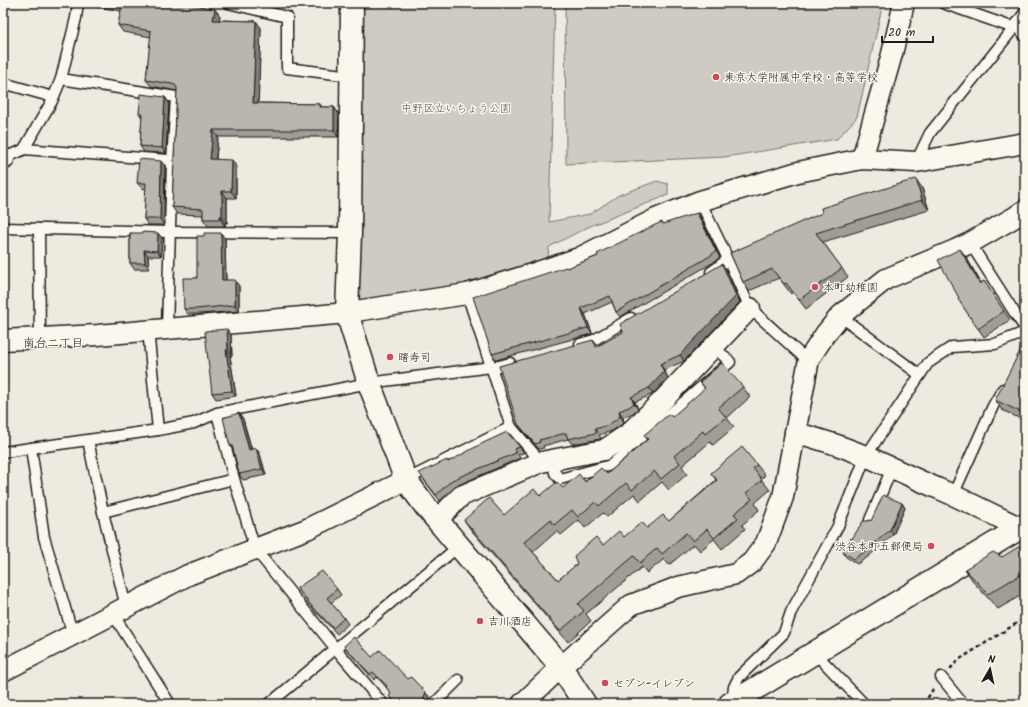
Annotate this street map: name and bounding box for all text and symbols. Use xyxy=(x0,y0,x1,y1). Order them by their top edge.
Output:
scale bar xyxy=(882,18,933,44)
text: 20 m xyxy=(888,23,916,42)
place label: 東京大学附属中学校・高等学校 xyxy=(724,69,878,87)
marker: 東京大学附属中学校・高等学校 xyxy=(711,72,721,82)
park label: 中野区立いちょう公園 xyxy=(401,100,511,118)
place label: 本町幼稚園 xyxy=(823,279,878,297)
marker: 本町幼稚園 xyxy=(810,282,820,292)
district label: 南台二丁目 xyxy=(23,334,83,353)
place label: 曙寿司 xyxy=(398,349,431,367)
marker: 曙寿司 xyxy=(385,352,395,362)
place label: 渋谷本町五郵便局 xyxy=(835,538,923,556)
marker: 渋谷本町五郵便局 xyxy=(926,541,936,551)
place label: 吉川酒店 xyxy=(488,613,532,631)
marker: 吉川酒店 xyxy=(475,616,485,626)
north arrow xyxy=(970,649,1010,689)
text: N xyxy=(987,651,996,670)
place label: セブン-イレブン xyxy=(613,675,695,693)
marker: セブン-イレブン xyxy=(600,678,610,688)

